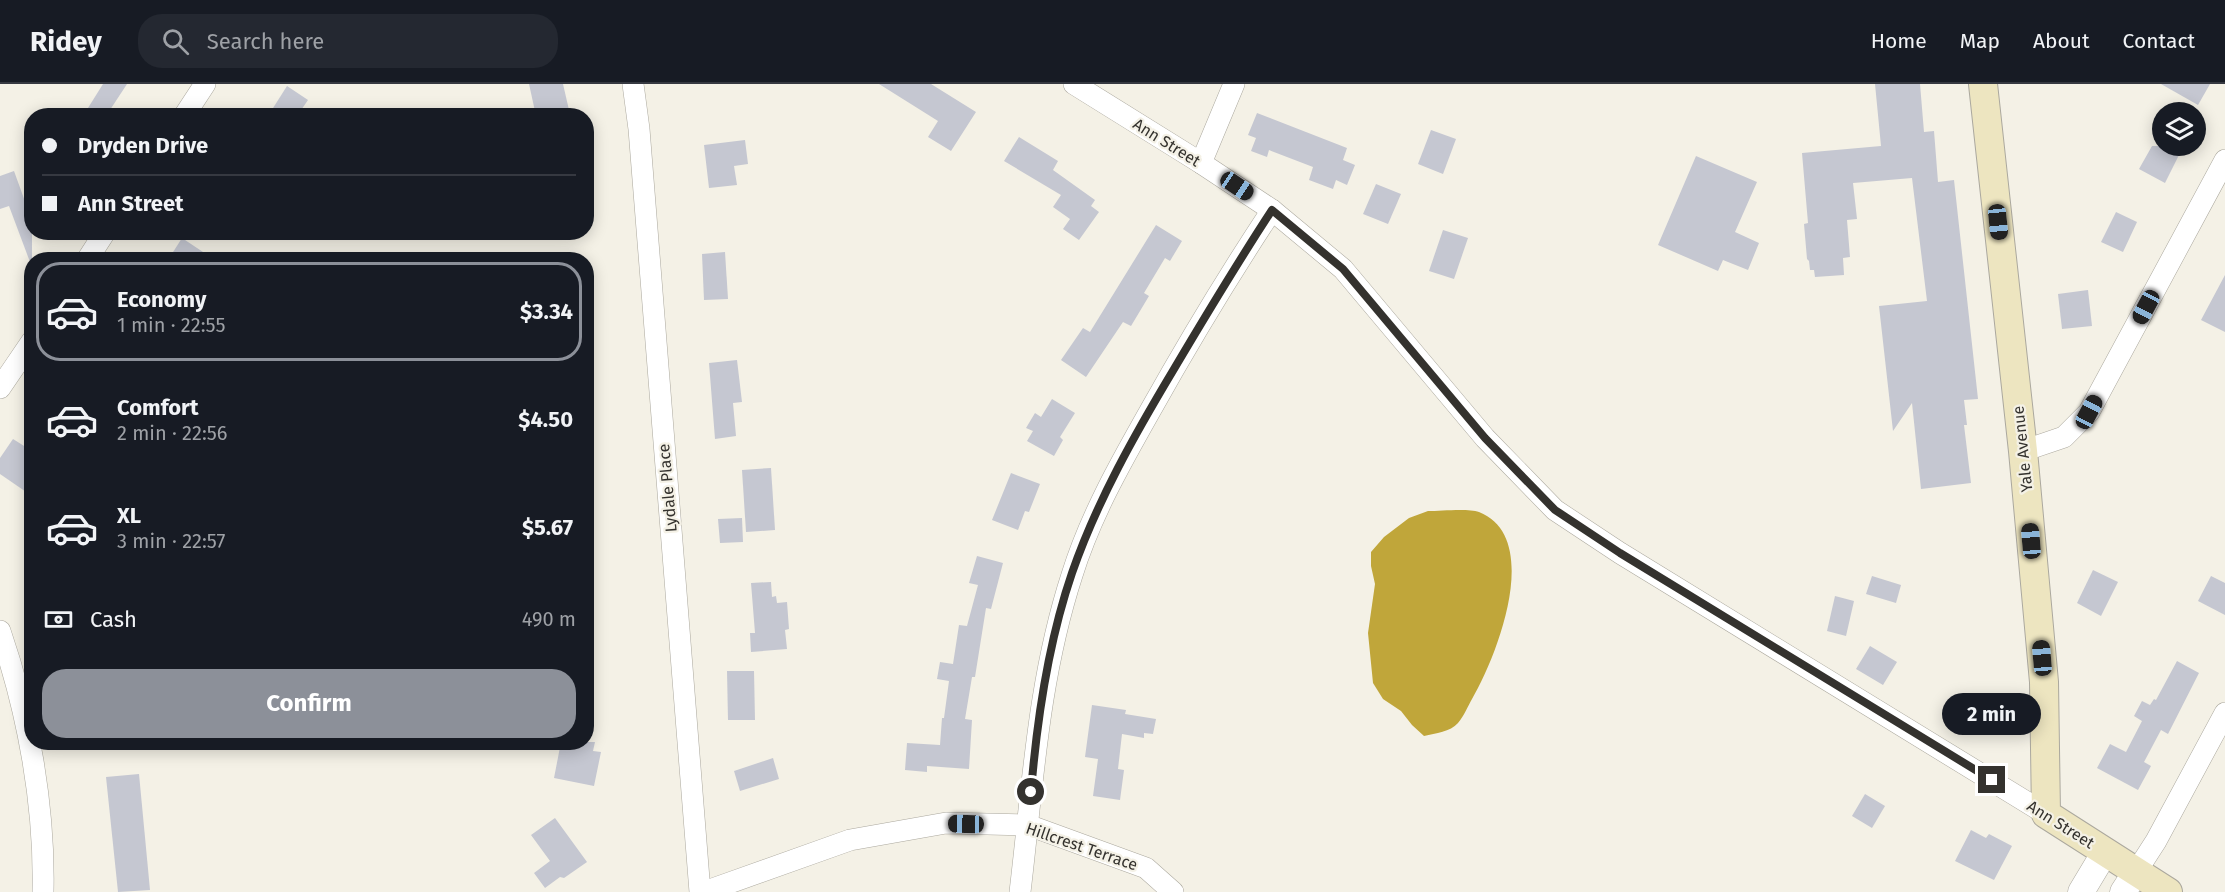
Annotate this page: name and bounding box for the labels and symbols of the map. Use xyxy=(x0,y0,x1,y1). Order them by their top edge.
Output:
street label: Ann Street xyxy=(1130,114,1204,171)
car xyxy=(1217,168,1257,204)
car xyxy=(1987,203,2009,241)
car xyxy=(2130,287,2162,327)
car xyxy=(2073,392,2105,432)
street label: Yale Avenue xyxy=(2009,405,2036,493)
street label: Lydale Place xyxy=(654,443,681,533)
car xyxy=(2020,522,2042,560)
car xyxy=(2031,639,2053,677)
callout: 2 min xyxy=(1942,693,2042,735)
route end xyxy=(1978,766,2005,793)
route start xyxy=(1017,778,1044,805)
street label: Ann Street xyxy=(2024,796,2098,853)
car xyxy=(948,815,984,833)
street label: Hillcrest Terrace xyxy=(1023,818,1140,874)

